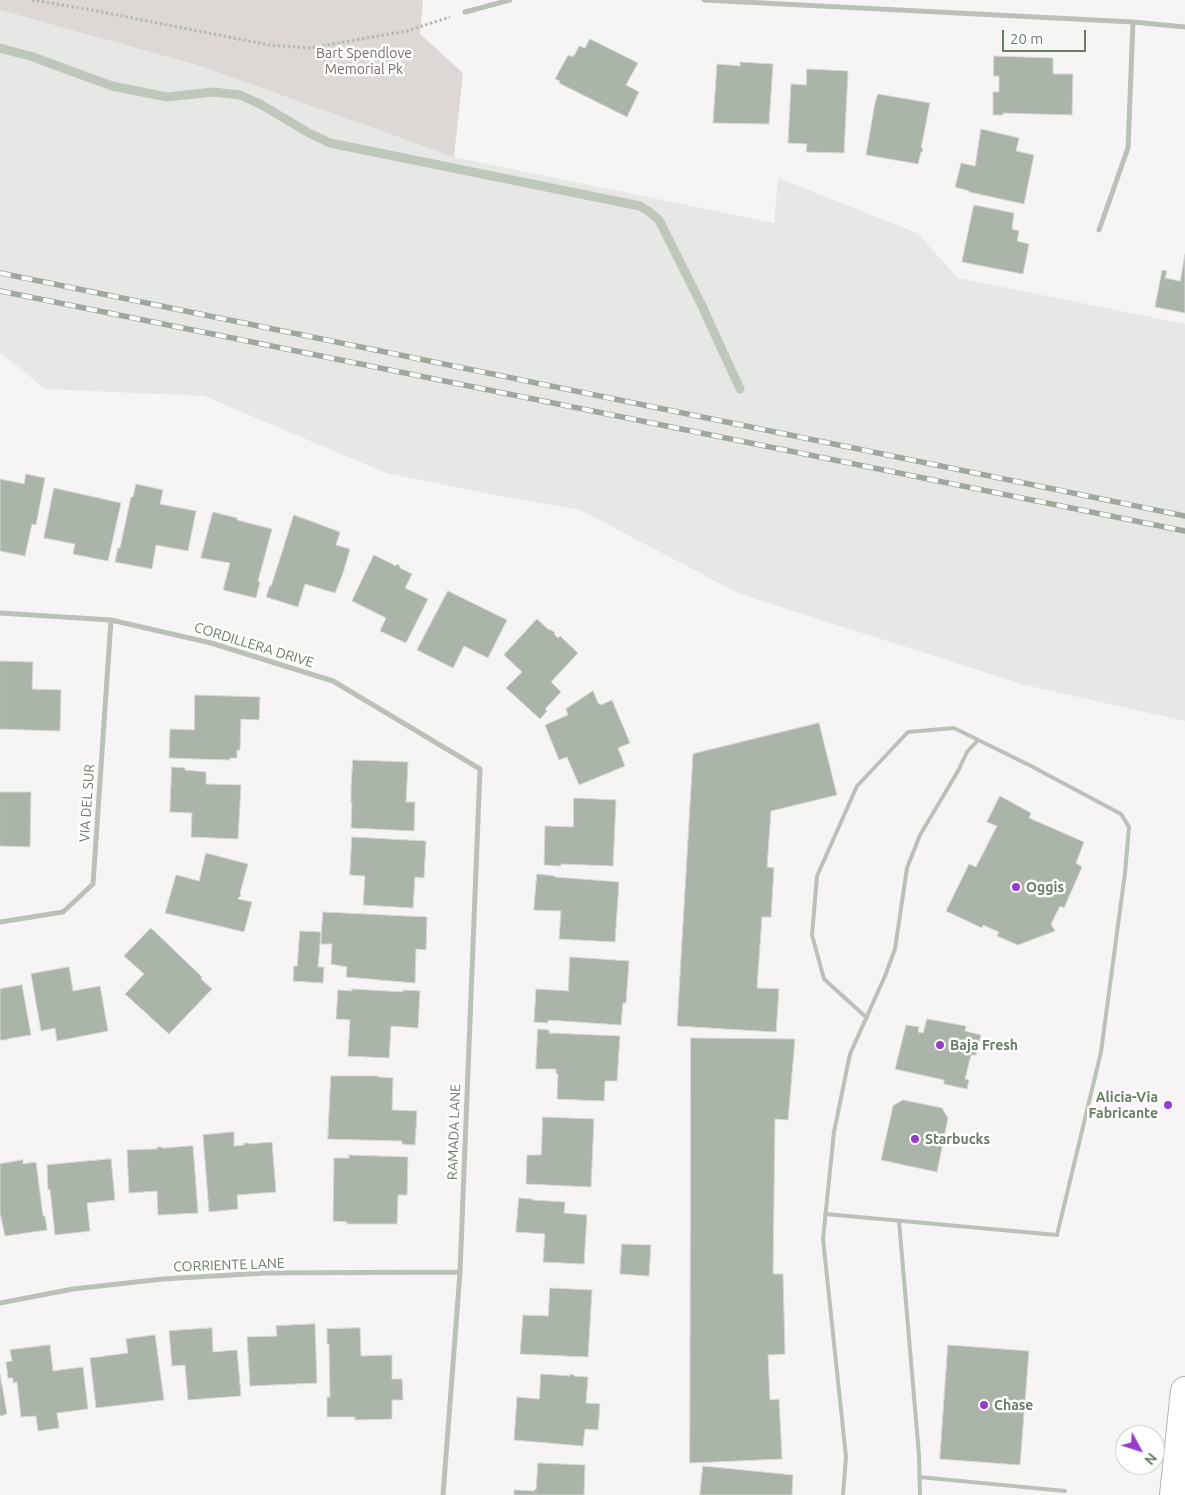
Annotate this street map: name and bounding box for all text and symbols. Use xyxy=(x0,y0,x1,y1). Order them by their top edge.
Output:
scale bar xyxy=(1005,20,1089,52)
text: 20 m xyxy=(1010,30,1043,47)
park label: Bart Spendlove Memorial Pk xyxy=(316,45,412,78)
street label: CORDILLERA DRIVE xyxy=(192,619,316,671)
street label: VIA DEL SUR xyxy=(76,763,98,843)
place label: Oggis xyxy=(1026,879,1064,895)
marker: Oggis xyxy=(1010,881,1022,893)
place label: Baja Fresh xyxy=(950,1037,1018,1053)
marker: Baja Fresh xyxy=(934,1039,946,1051)
street label: RAMADA LANE xyxy=(444,1084,464,1180)
place label: Alicia-Via Fabricante xyxy=(1089,1089,1158,1122)
marker: Alicia-Via Fabricante xyxy=(1162,1099,1174,1111)
place label: Starbucks xyxy=(925,1131,990,1147)
marker: Starbucks xyxy=(909,1133,921,1145)
street label: CORRIENTE LANE xyxy=(173,1255,285,1275)
place label: Chase xyxy=(994,1397,1033,1413)
marker: Chase xyxy=(978,1399,990,1411)
north arrow xyxy=(1115,1425,1165,1475)
text: N xyxy=(1141,1450,1160,1468)

